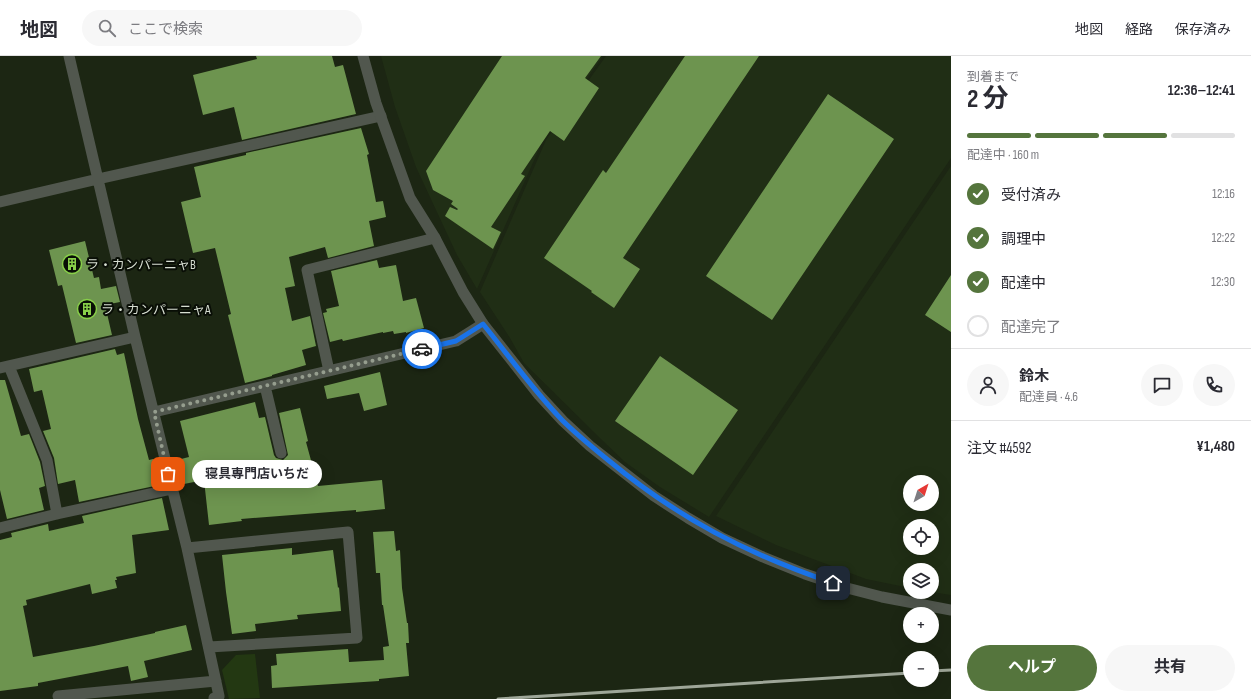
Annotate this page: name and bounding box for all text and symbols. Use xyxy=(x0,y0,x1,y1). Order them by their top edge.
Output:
search box xyxy=(82,10,362,46)
icon: search xyxy=(96,17,118,39)
text: 地図 xyxy=(20,19,58,42)
text: ここで検索 xyxy=(128,20,203,39)
text: 地図 xyxy=(1075,21,1103,38)
text: 経路 xyxy=(1125,21,1153,38)
text: 保存済み xyxy=(1175,21,1231,38)
text: 到着まで xyxy=(967,69,1019,85)
text: 12:36–12:41 xyxy=(1168,81,1235,100)
text: 2 分 xyxy=(967,84,1008,115)
text: 配達中 · 160 m xyxy=(967,147,1039,163)
icon: check xyxy=(967,183,989,205)
text: 受付済み xyxy=(1001,186,1061,205)
text: 12:16 xyxy=(1212,186,1235,202)
icon: check xyxy=(967,227,989,249)
text: 調理中 xyxy=(1001,230,1046,249)
text: 12:22 xyxy=(1212,230,1235,246)
building icon: ラ・カンパーニャB xyxy=(61,253,83,275)
place label: ラ・カンパーニャB xyxy=(86,257,196,273)
icon: check xyxy=(967,271,989,293)
text: 配達中 xyxy=(1001,274,1046,293)
text: 12:30 xyxy=(1211,274,1235,290)
building icon: ラ・カンパーニャA xyxy=(76,298,98,320)
place label: ラ・カンパーニャA xyxy=(101,302,211,318)
text: 配達完了 xyxy=(1001,318,1061,337)
courier xyxy=(402,329,442,369)
icon: car xyxy=(411,338,433,360)
button: person xyxy=(967,364,1009,406)
button: chat xyxy=(1141,364,1183,406)
button: phone xyxy=(1193,364,1235,406)
text: 鈴木 xyxy=(1019,367,1049,386)
text: 配達員 · 4.6 xyxy=(1019,389,1078,405)
text: ¥1,480 xyxy=(1196,437,1235,456)
text: 注文 #4592 xyxy=(967,439,1031,458)
pin xyxy=(151,457,185,491)
callout: 寝具専門店いちだ xyxy=(192,460,322,488)
icon: bag xyxy=(157,463,179,485)
text: 寝具専門店いちだ xyxy=(205,466,309,482)
north arrow xyxy=(903,475,939,511)
map controls xyxy=(903,475,939,687)
button: locate xyxy=(903,519,939,555)
button: layers xyxy=(903,563,939,599)
pin xyxy=(816,566,850,600)
icon: home xyxy=(822,572,844,594)
button: + xyxy=(903,607,939,643)
button: ヘルプ xyxy=(967,645,1097,691)
button: 共有 xyxy=(1105,645,1235,691)
button: − xyxy=(903,651,939,687)

